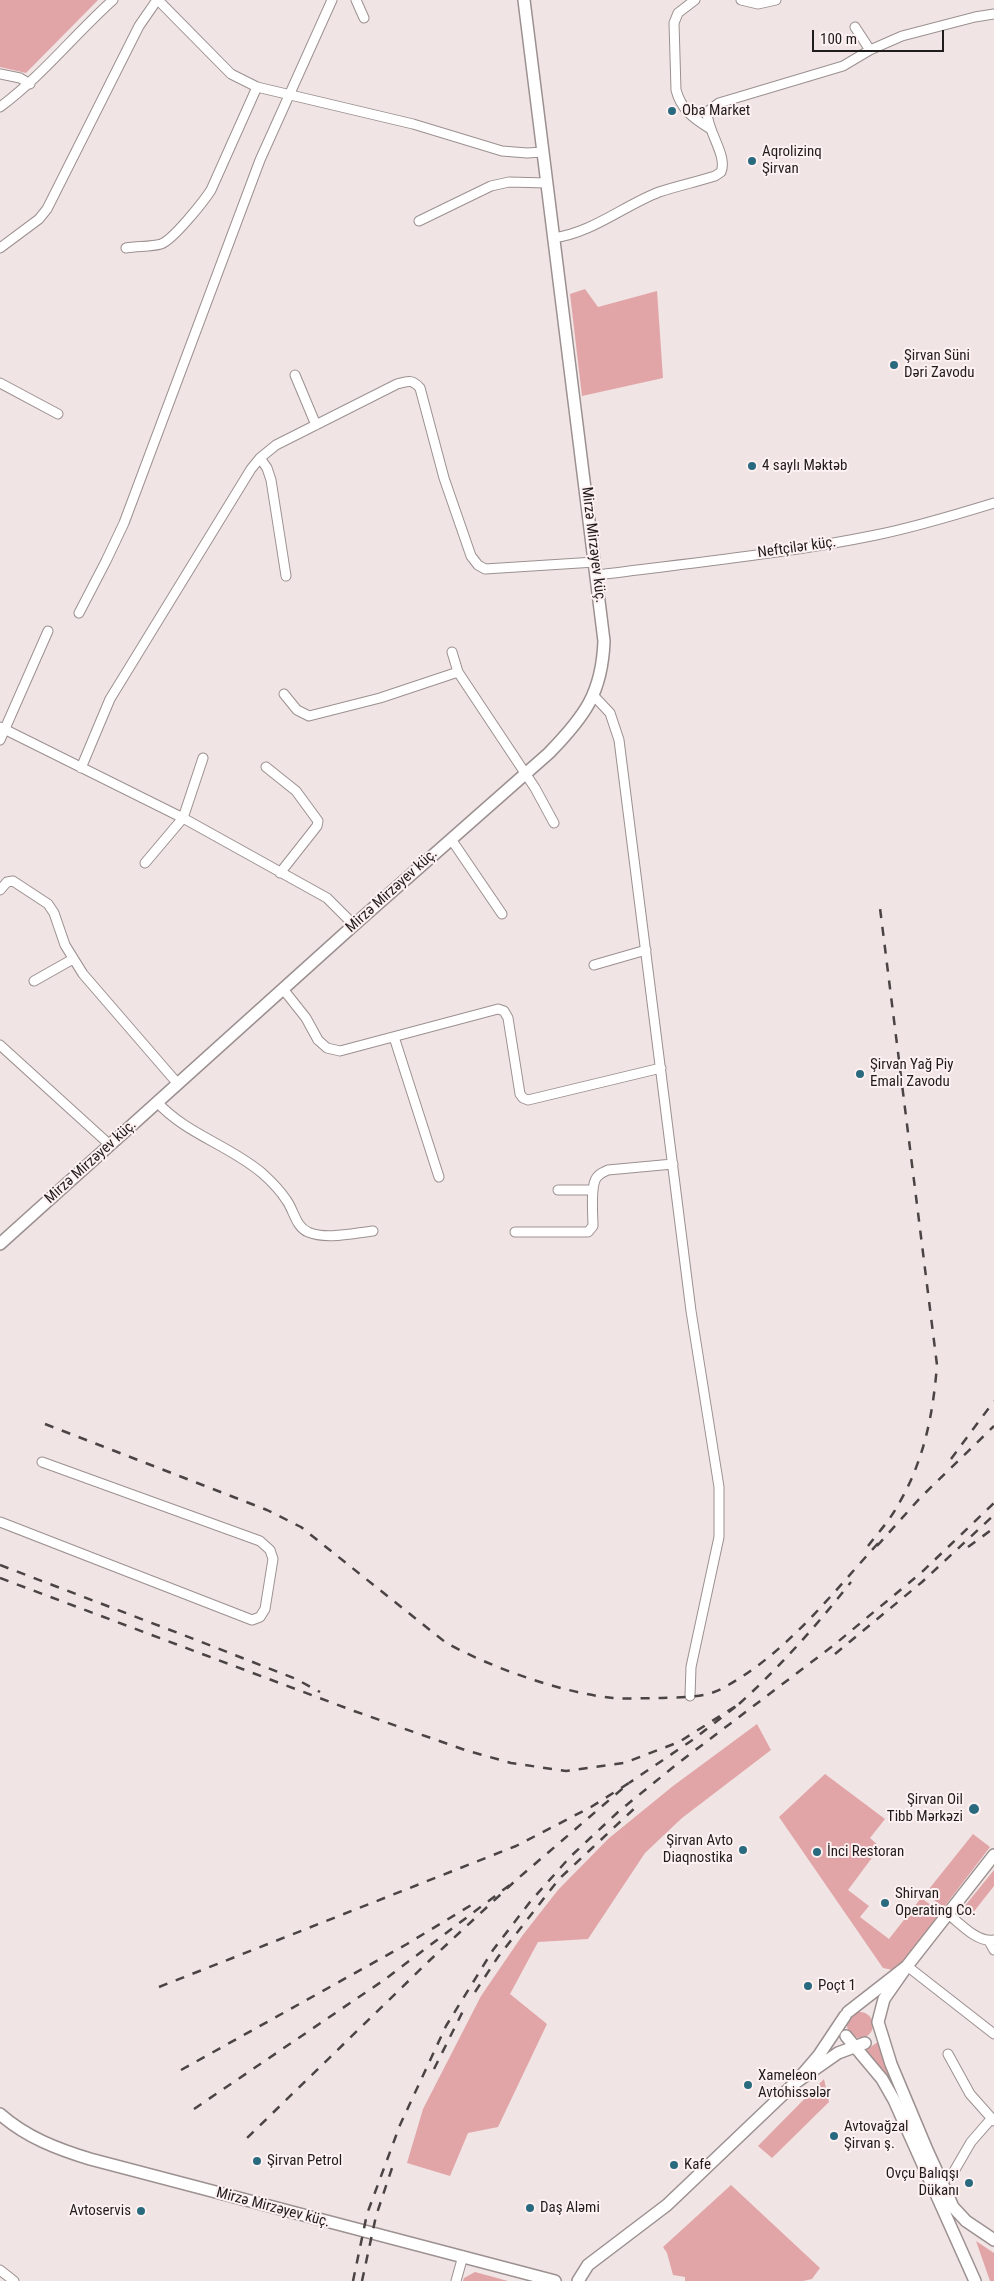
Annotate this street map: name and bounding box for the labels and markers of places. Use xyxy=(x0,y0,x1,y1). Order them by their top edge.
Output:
place label: Oba Market xyxy=(682,102,750,120)
marker: Oba Market xyxy=(666,105,678,117)
place label: Aqrolizinq Şirvan xyxy=(762,143,822,178)
marker: Aqrolizinq Şirvan xyxy=(746,155,758,167)
place label: Şirvan Süni Dəri Zavodu xyxy=(904,347,974,382)
marker: Şirvan Süni Dəri Zavodu xyxy=(888,359,900,371)
place label: 4 saylı Məktəb xyxy=(762,457,847,475)
marker: 4 saylı Məktəb xyxy=(746,460,758,472)
place label: Şirvan Yağ Piy Emalı Zavodu xyxy=(870,1056,953,1091)
marker: Şirvan Yağ Piy Emalı Zavodu xyxy=(854,1068,866,1080)
place label: Şirvan Oil Tibb Mərkəzi xyxy=(887,1791,963,1826)
marker: Şirvan Oil Tibb Mərkəzi xyxy=(967,1802,981,1816)
place label: Şirvan Avto Diaqnostika xyxy=(663,1832,733,1867)
place label: İnci Restoran xyxy=(827,1843,904,1861)
marker: Şirvan Avto Diaqnostika xyxy=(737,1844,749,1856)
marker: İnci Restoran xyxy=(811,1846,823,1858)
place label: Shirvan Operating Co. xyxy=(895,1885,976,1920)
marker: Shirvan Operating Co. xyxy=(879,1897,891,1909)
place label: Poçt 1 xyxy=(818,1977,856,1995)
marker: Poçt 1 xyxy=(802,1980,814,1992)
place label: Xameleon Avtohissələr xyxy=(758,2067,831,2102)
marker: Xameleon Avtohissələr xyxy=(742,2079,754,2091)
place label: Avtovağzal Şirvan ş. xyxy=(844,2118,909,2153)
marker: Avtovağzal Şirvan ş. xyxy=(828,2130,840,2142)
place label: Şirvan Petrol xyxy=(267,2152,342,2170)
marker: Şirvan Petrol xyxy=(251,2155,263,2167)
place label: Kafe xyxy=(684,2156,711,2174)
marker: Kafe xyxy=(668,2159,680,2171)
place label: Ovçu Balıqşı Dükanı xyxy=(886,2165,959,2200)
marker: Ovçu Balıqşı Dükanı xyxy=(963,2177,975,2189)
place label: Daş Aləmi xyxy=(540,2199,600,2217)
place label: Avtoservis xyxy=(69,2202,131,2220)
marker: Daş Aləmi xyxy=(524,2202,536,2214)
marker: Avtoservis xyxy=(135,2205,147,2217)

